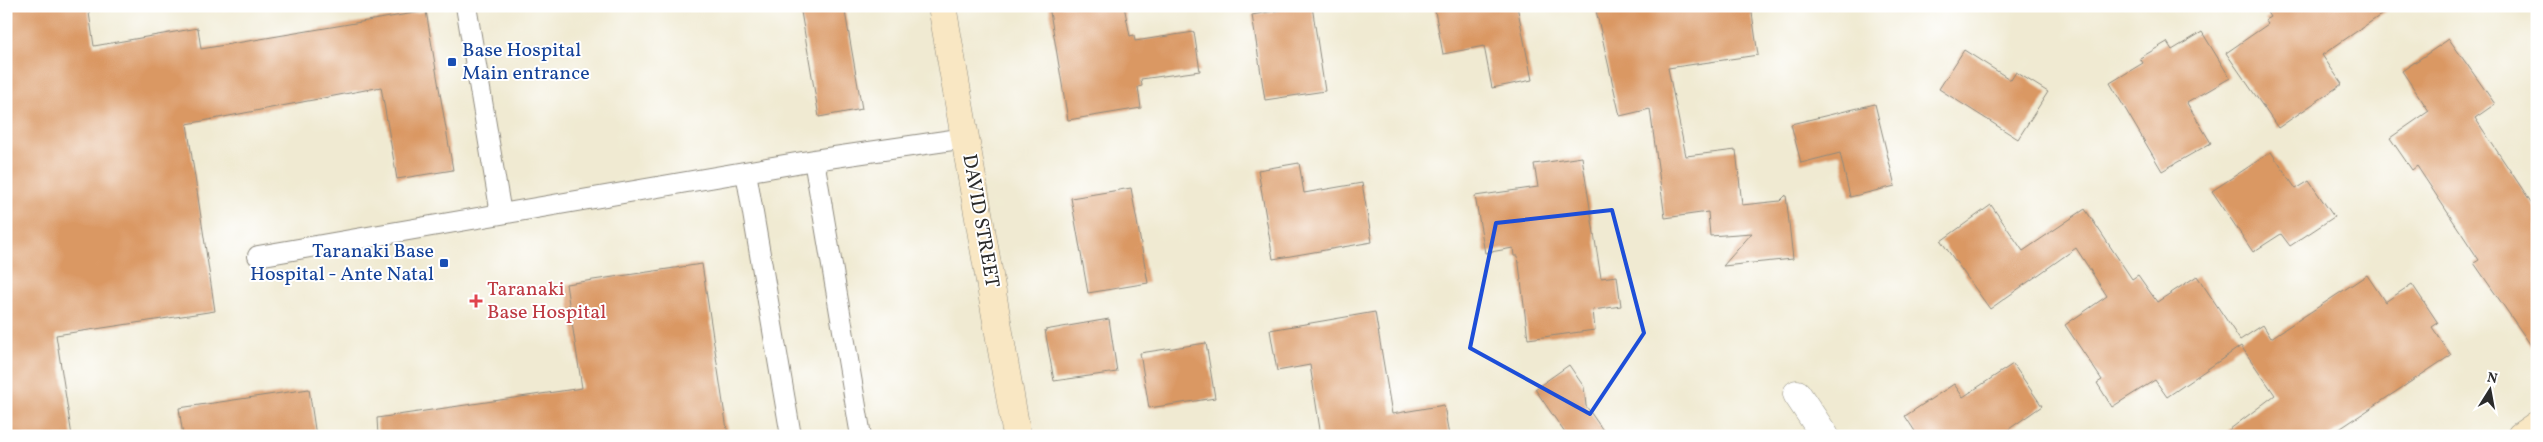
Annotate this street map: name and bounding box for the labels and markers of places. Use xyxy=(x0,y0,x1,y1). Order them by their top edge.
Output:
place label: Base Hospital Main entrance xyxy=(462,37,590,88)
marker: Base Hospital Main entrance xyxy=(446,56,458,68)
place label: Taranaki Base Hospital - Ante Natal xyxy=(250,238,434,289)
marker: Taranaki Base Hospital - Ante Natal xyxy=(438,257,450,269)
place label: Taranaki Base Hospital xyxy=(487,276,606,327)
marker: Taranaki Base Hospital xyxy=(469,294,483,308)

